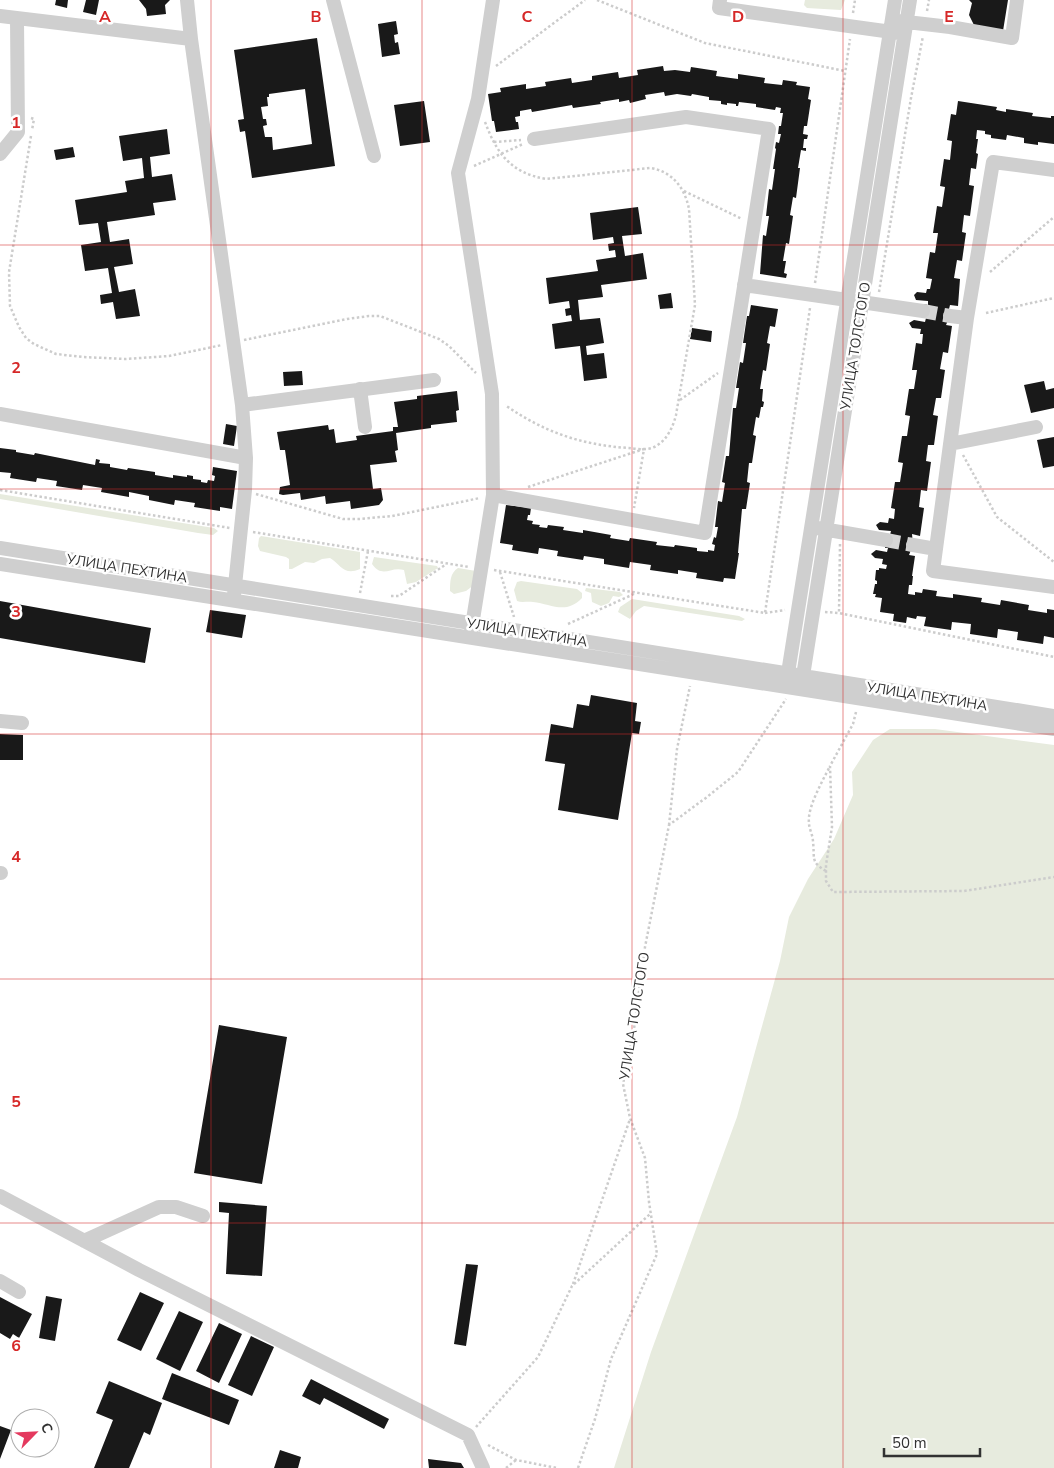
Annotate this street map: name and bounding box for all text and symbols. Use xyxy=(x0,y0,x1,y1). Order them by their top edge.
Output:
text: A xyxy=(99,6,111,28)
text: B xyxy=(310,6,322,28)
text: C xyxy=(522,6,533,28)
text: D xyxy=(732,6,744,28)
text: E xyxy=(944,6,954,28)
text: 1 xyxy=(11,112,21,134)
street label: УЛИЦА ТОЛСТОГО xyxy=(836,281,875,413)
text: 2 xyxy=(11,357,21,379)
street label: УЛИЦА ПЕХТИНА xyxy=(64,549,189,587)
text: 3 xyxy=(11,601,21,623)
street label: УЛИЦА ПЕХТИНА xyxy=(464,613,589,651)
street label: УЛИЦА ПЕХТИНА xyxy=(864,677,989,715)
text: 4 xyxy=(11,846,21,868)
street label: УЛИЦА ТОЛСТОГО xyxy=(615,951,654,1083)
text: 5 xyxy=(11,1091,21,1113)
text: 6 xyxy=(11,1335,21,1357)
north arrow xyxy=(10,1408,60,1458)
text: С xyxy=(36,1420,57,1437)
scale bar xyxy=(884,1426,980,1458)
text: 50 m xyxy=(892,1433,927,1453)

